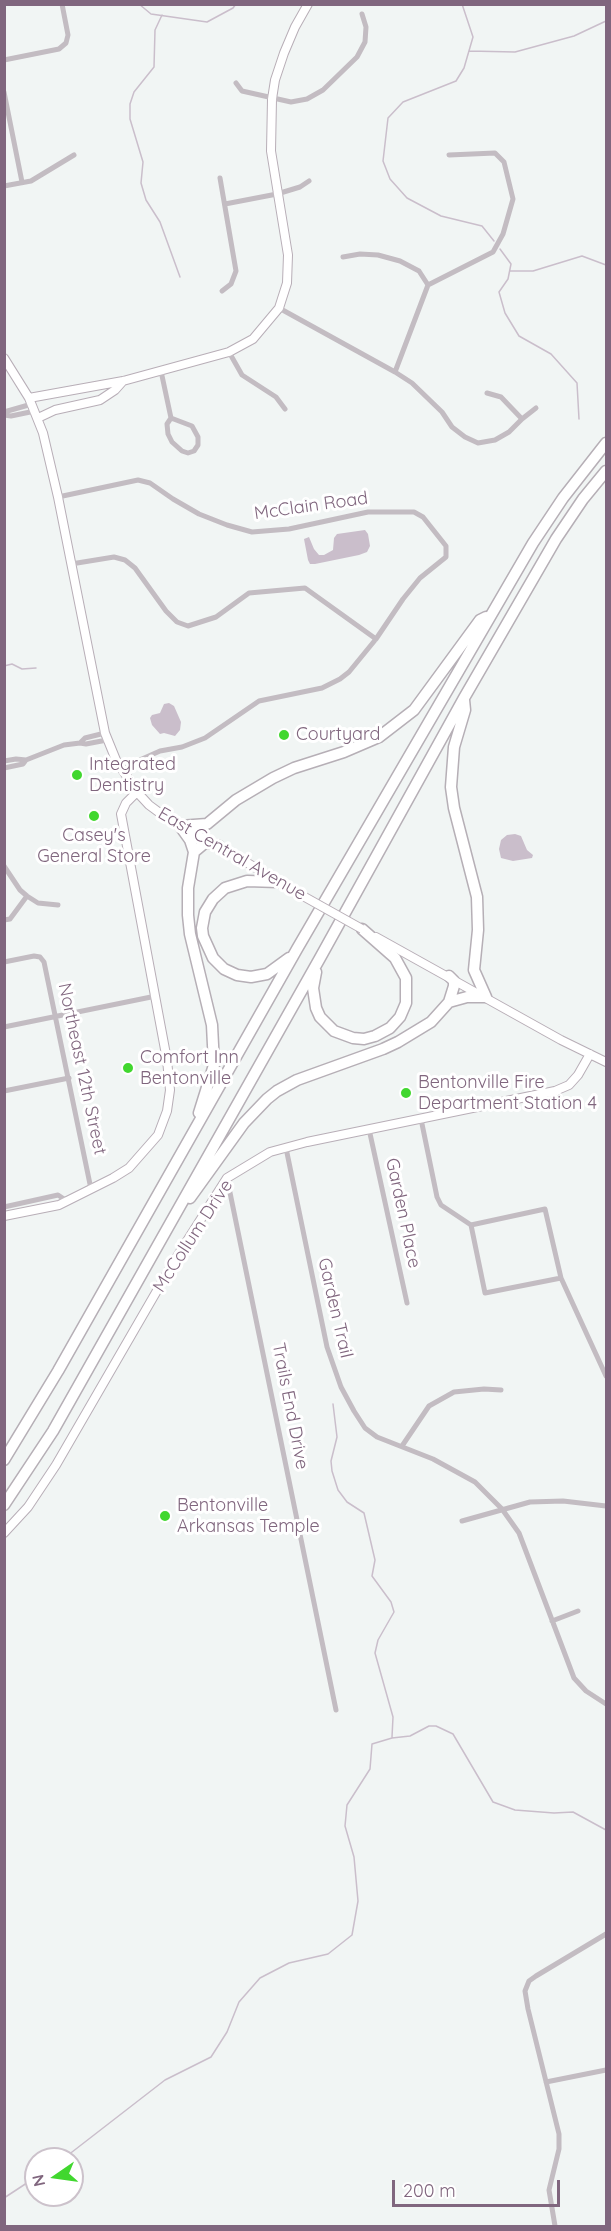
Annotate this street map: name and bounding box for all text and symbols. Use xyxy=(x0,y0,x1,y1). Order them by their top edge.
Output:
street label: McClain Road xyxy=(253,487,369,525)
place label: Courtyard xyxy=(296,724,380,746)
marker: Courtyard xyxy=(277,728,291,742)
place label: Integrated Dentistry xyxy=(89,754,176,796)
marker: Integrated Dentistry xyxy=(70,768,84,782)
street label: East Central Avenue xyxy=(154,803,310,905)
marker: Casey's General Store xyxy=(87,809,101,823)
place label: Casey's General Store xyxy=(37,825,151,868)
street label: Northeast 12th Street xyxy=(53,981,111,1157)
place label: Comfort Inn Bentonville xyxy=(140,1047,239,1090)
marker: Comfort Inn Bentonville xyxy=(121,1061,135,1075)
place label: Bentonville Fire Department Station 4 xyxy=(418,1072,597,1114)
marker: Bentonville Fire Department Station 4 xyxy=(399,1086,413,1100)
street label: Garden Place xyxy=(381,1156,425,1270)
street label: McCollum Drive xyxy=(149,1176,237,1296)
street label: Garden Trail xyxy=(313,1256,357,1360)
street label: Trails End Drive xyxy=(267,1341,313,1471)
place label: Bentonville Arkansas Temple xyxy=(177,1495,320,1538)
marker: Bentonville Arkansas Temple xyxy=(158,1509,172,1523)
north arrow xyxy=(24,2147,84,2207)
scale bar xyxy=(395,2168,563,2206)
text: N xyxy=(27,2173,49,2189)
text: 200 m xyxy=(403,2179,456,2202)

